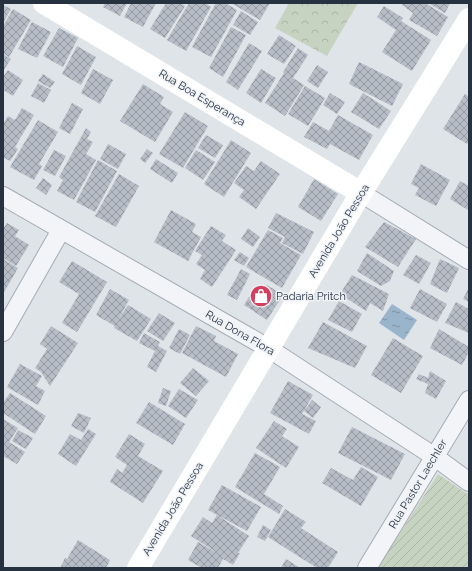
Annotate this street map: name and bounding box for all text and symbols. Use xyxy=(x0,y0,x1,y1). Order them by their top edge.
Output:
street label: Rua Boa Esperança xyxy=(156,67,248,129)
street label: Avenida João Pessoa xyxy=(306,182,372,280)
shop icon: Padaria Pritch xyxy=(248,283,274,309)
place label: Padaria Pritch xyxy=(276,290,346,303)
street label: Rua Dona Flora xyxy=(203,308,277,358)
street label: Rua Pastor Laechler xyxy=(386,437,450,531)
street label: Avenida João Pessoa xyxy=(140,460,206,558)

